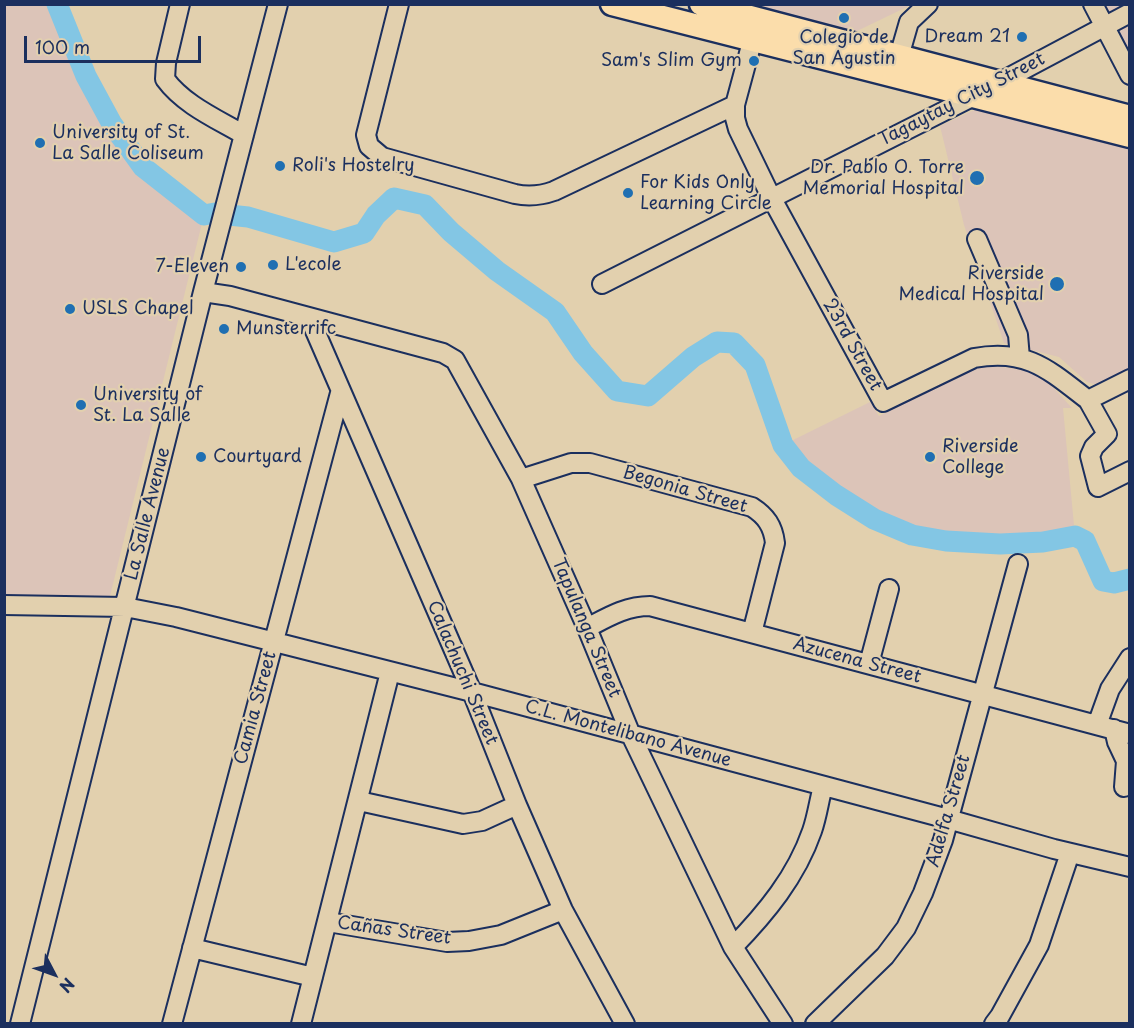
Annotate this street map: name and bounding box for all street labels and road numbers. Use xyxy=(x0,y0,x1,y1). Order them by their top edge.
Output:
street label: Tagaytay City Street xyxy=(875,49,1049,151)
street label: 23rd Street xyxy=(818,295,886,395)
street label: La Salle Avenue xyxy=(121,445,175,583)
street label: Begonia Street xyxy=(620,462,750,518)
street label: Tapulanga Street xyxy=(547,555,625,701)
street label: Calachuchi Street xyxy=(422,598,502,748)
street label: Azucena Street xyxy=(791,634,923,688)
street label: Camia Street xyxy=(231,649,281,767)
street label: C.L. Montelibano Avenue xyxy=(522,696,734,772)
street label: Adelfa Street xyxy=(923,752,975,870)
street label: Cañas Street xyxy=(336,912,452,950)

